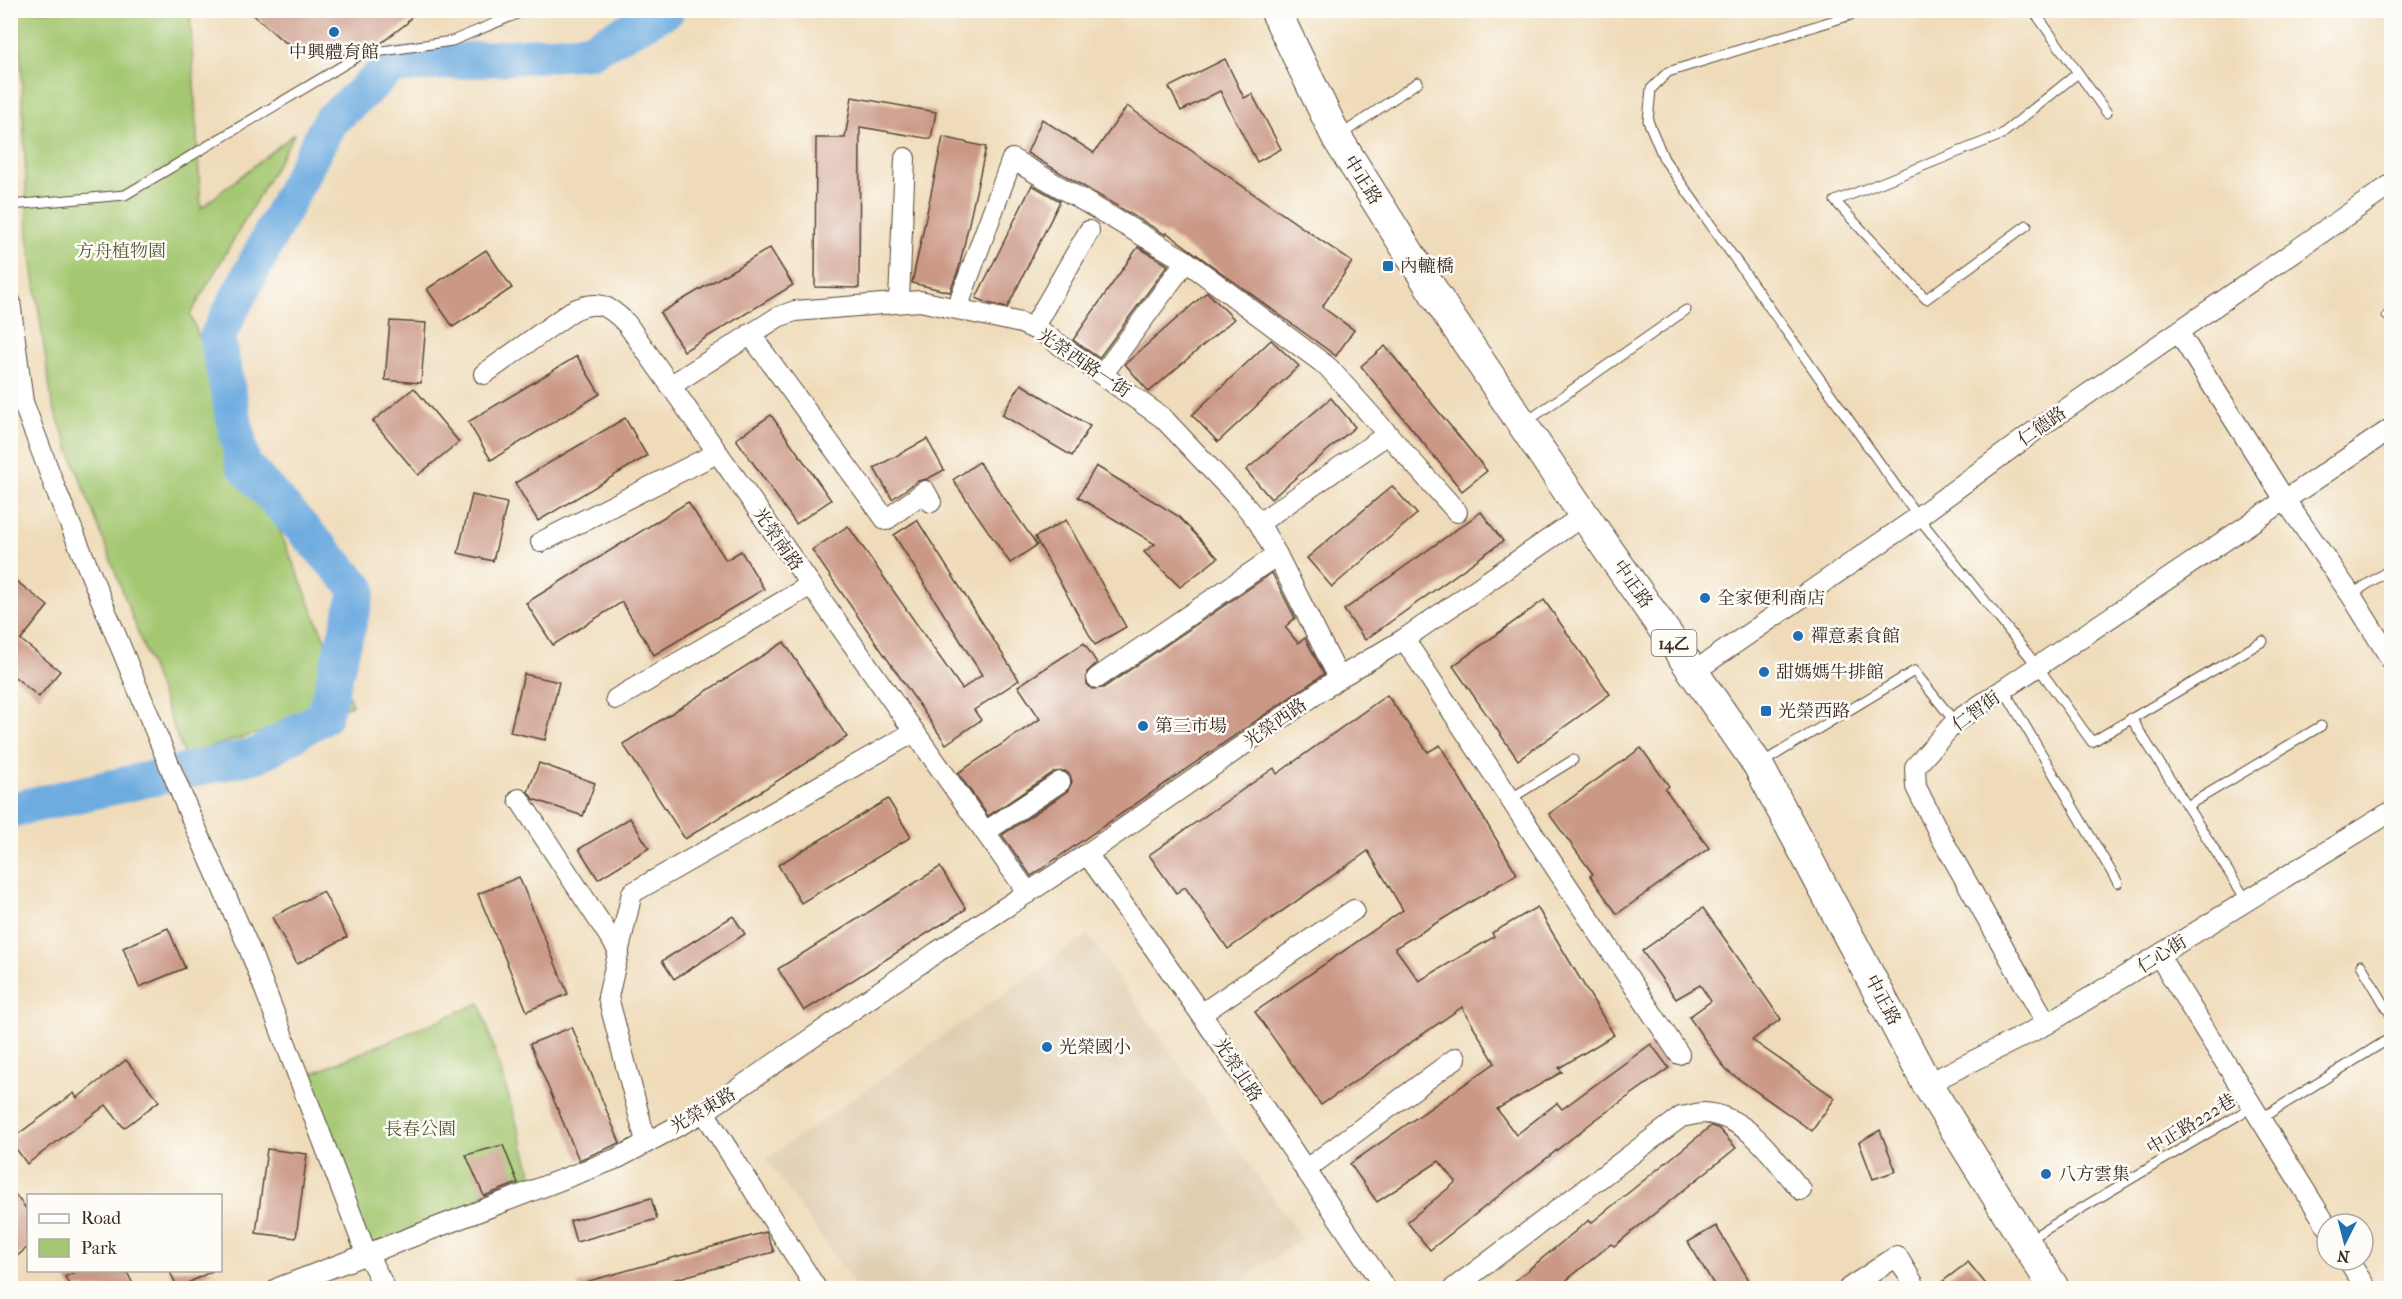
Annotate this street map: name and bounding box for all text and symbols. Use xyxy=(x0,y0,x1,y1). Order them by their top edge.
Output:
marker: 中興體育館 xyxy=(327,25,341,39)
place label: 中興體育館 xyxy=(289,42,379,63)
street label: 中正路 xyxy=(1339,152,1386,209)
park label: 方舟植物園 xyxy=(76,241,166,262)
place label: 內轆橋 xyxy=(1400,256,1454,277)
marker: 內轆橋 xyxy=(1381,259,1395,273)
street label: 光榮西路一街 xyxy=(1033,325,1134,402)
street label: 仁德路 xyxy=(2014,402,2070,450)
street label: 光榮南路 xyxy=(748,504,807,575)
street label: 中正路 xyxy=(1609,556,1657,612)
place label: 全家便利商店 xyxy=(1717,588,1825,609)
marker: 全家便利商店 xyxy=(1698,591,1712,605)
place label: 禪意素食館 xyxy=(1810,626,1900,647)
marker: 禪意素食館 xyxy=(1791,629,1805,643)
road number: 14乙 xyxy=(1652,630,1696,656)
place label: 甜媽媽牛排館 xyxy=(1776,662,1884,683)
marker: 甜媽媽牛排館 xyxy=(1757,665,1771,679)
street label: 仁智街 xyxy=(1948,687,2004,736)
street label: 光榮西路 xyxy=(1240,694,1311,753)
place label: 光榮西路 xyxy=(1778,701,1850,722)
marker: 光榮西路 xyxy=(1759,704,1773,718)
place label: 第三市場 xyxy=(1155,716,1227,737)
marker: 第三市場 xyxy=(1136,719,1150,733)
street label: 仁心街 xyxy=(2134,931,2191,978)
street label: 中正路 xyxy=(1861,971,1905,1029)
street label: 光榮北路 xyxy=(1209,1034,1266,1106)
place label: 光榮國小 xyxy=(1059,1037,1131,1058)
marker: 光榮國小 xyxy=(1040,1040,1054,1054)
street label: 光榮東路 xyxy=(667,1083,740,1138)
street label: 中正路222巷 xyxy=(2143,1090,2239,1159)
park label: 長春公園 xyxy=(384,1119,456,1140)
place label: 八方雲集 xyxy=(2058,1164,2130,1185)
marker: 八方雲集 xyxy=(2039,1167,2053,1181)
legend xyxy=(27,1194,222,1272)
text: Road xyxy=(81,1208,121,1229)
north arrow xyxy=(2315,1212,2375,1272)
text: Park xyxy=(81,1238,118,1259)
text: N xyxy=(2336,1246,2351,1267)

